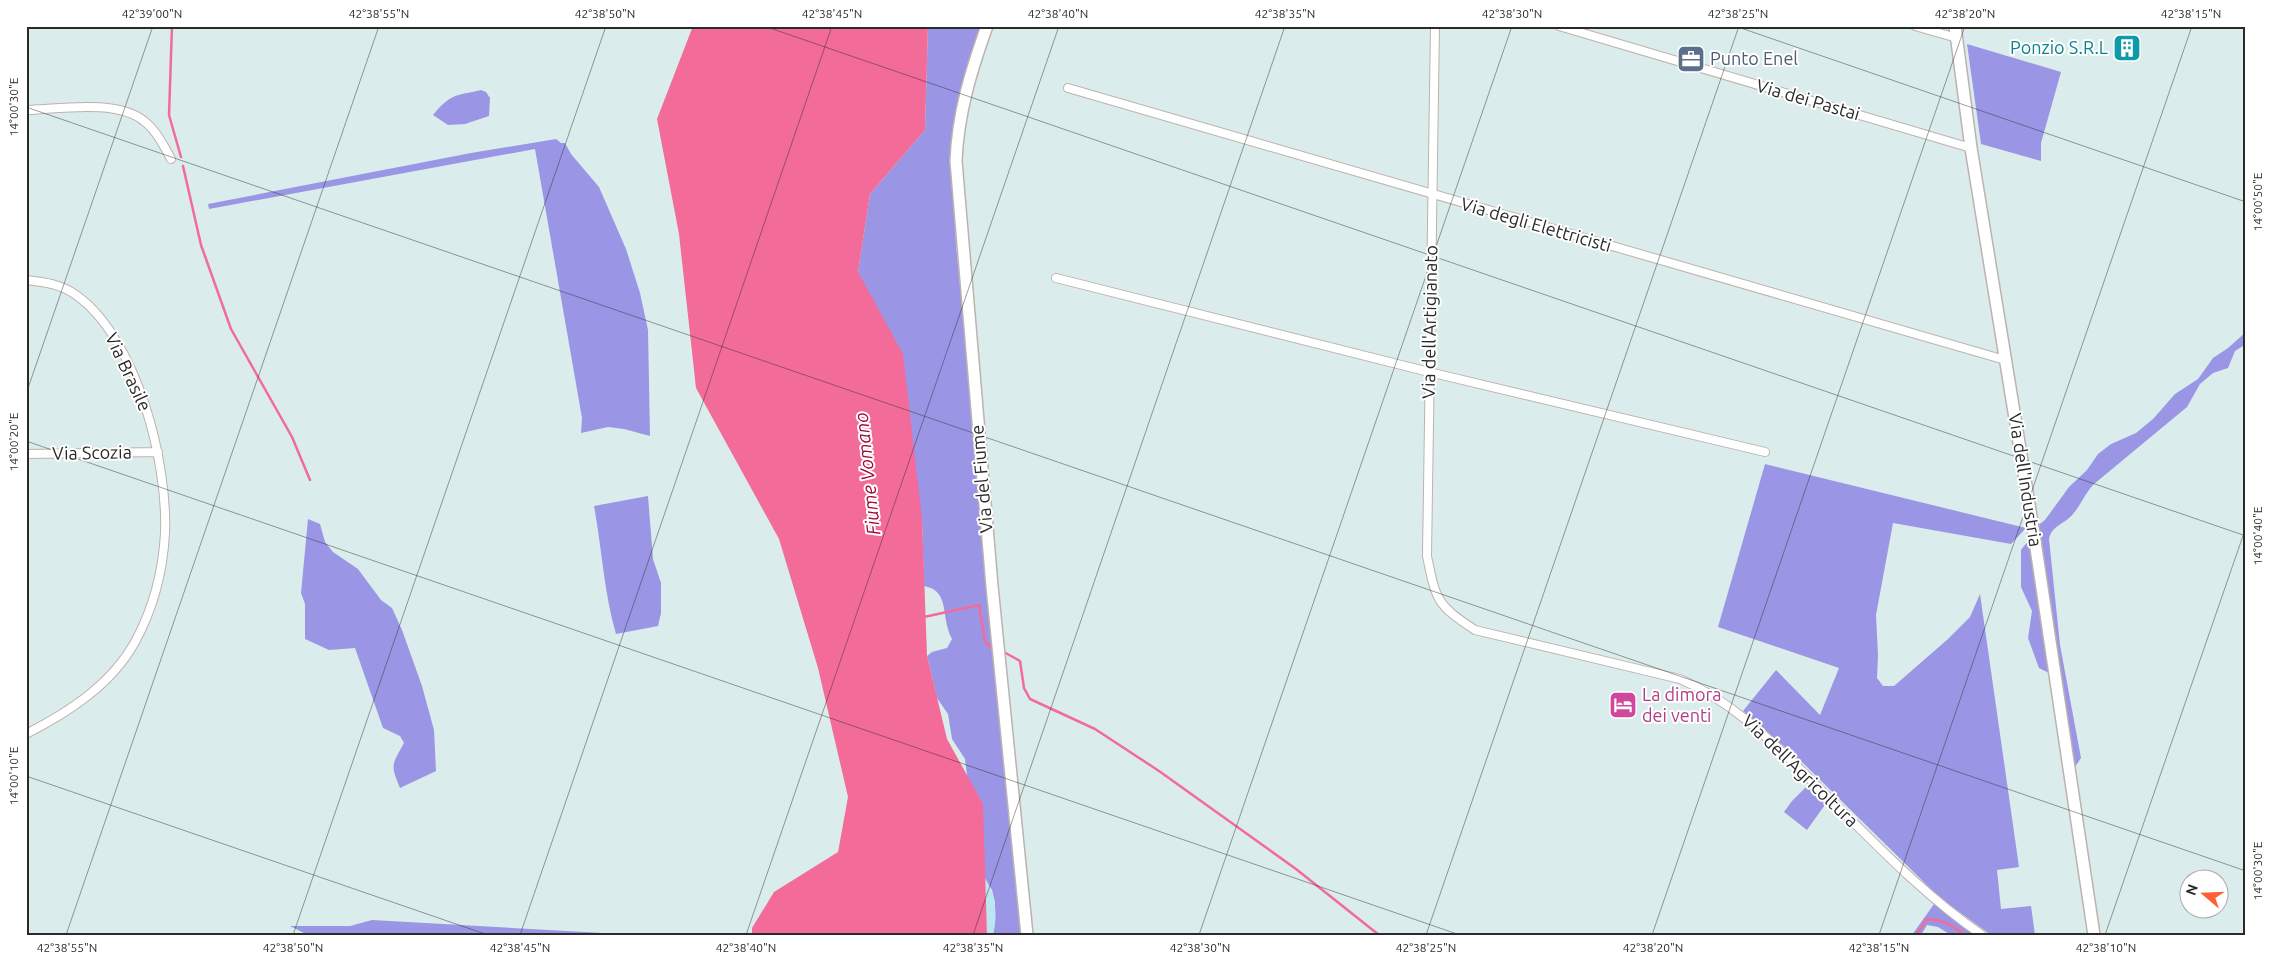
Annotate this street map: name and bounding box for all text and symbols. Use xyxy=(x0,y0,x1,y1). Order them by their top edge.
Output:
text: 42°39'00"N xyxy=(122,7,182,20)
text: 42°38'55"N xyxy=(349,7,409,20)
text: 42°38'50"N xyxy=(575,7,635,20)
text: 42°38'45"N xyxy=(802,7,862,20)
text: 42°38'40"N xyxy=(1028,7,1088,20)
text: 42°38'35"N xyxy=(1255,7,1315,20)
text: 42°38'30"N xyxy=(1482,7,1542,20)
text: 42°38'25"N xyxy=(1708,7,1768,20)
text: 42°38'20"N xyxy=(1935,7,1995,20)
text: 42°38'15"N xyxy=(2161,7,2221,20)
building icon: Ponzio S.R.L xyxy=(2112,33,2142,63)
place label: Ponzio S.R.L xyxy=(2010,37,2108,57)
office icon: Punto Enel xyxy=(1676,44,1706,74)
place label: Punto Enel xyxy=(1710,48,1798,68)
street label: Via dei Pastai xyxy=(1754,75,1862,123)
text: 14°00'30"E xyxy=(7,77,20,136)
text: 14°00'50"E xyxy=(2251,172,2264,231)
street label: Via degli Elettricisti xyxy=(1459,193,1614,255)
street label: Via dell'Artigianato xyxy=(1418,245,1440,399)
street label: Via Brasile xyxy=(102,329,156,414)
text: 14°00'20"E xyxy=(7,412,20,471)
water label: Fiume Vomano xyxy=(850,412,884,536)
street label: Via dell'Industria xyxy=(2006,412,2046,548)
street label: Via del Fiume xyxy=(966,424,996,534)
street label: Via Scozia xyxy=(52,441,132,463)
text: 14°00'40"E xyxy=(2251,506,2264,565)
place label: La dimora dei venti xyxy=(1642,684,1722,725)
hotel icon: La dimora dei venti xyxy=(1608,690,1638,720)
street label: Via dell'Agricoltura xyxy=(1739,710,1863,831)
text: 14°00'10"E xyxy=(7,746,20,805)
text: 14°00'30"E xyxy=(2251,841,2264,900)
north arrow xyxy=(2180,868,2230,918)
text: N xyxy=(2182,882,2201,897)
text: 42°38'55"N xyxy=(37,941,97,954)
text: 42°38'50"N xyxy=(263,941,323,954)
text: 42°38'45"N xyxy=(490,941,550,954)
text: 42°38'40"N xyxy=(716,941,776,954)
text: 42°38'35"N xyxy=(943,941,1003,954)
text: 42°38'30"N xyxy=(1170,941,1230,954)
text: 42°38'25"N xyxy=(1396,941,1456,954)
text: 42°38'20"N xyxy=(1623,941,1683,954)
text: 42°38'15"N xyxy=(1849,941,1909,954)
text: 42°38'10"N xyxy=(2076,941,2136,954)

